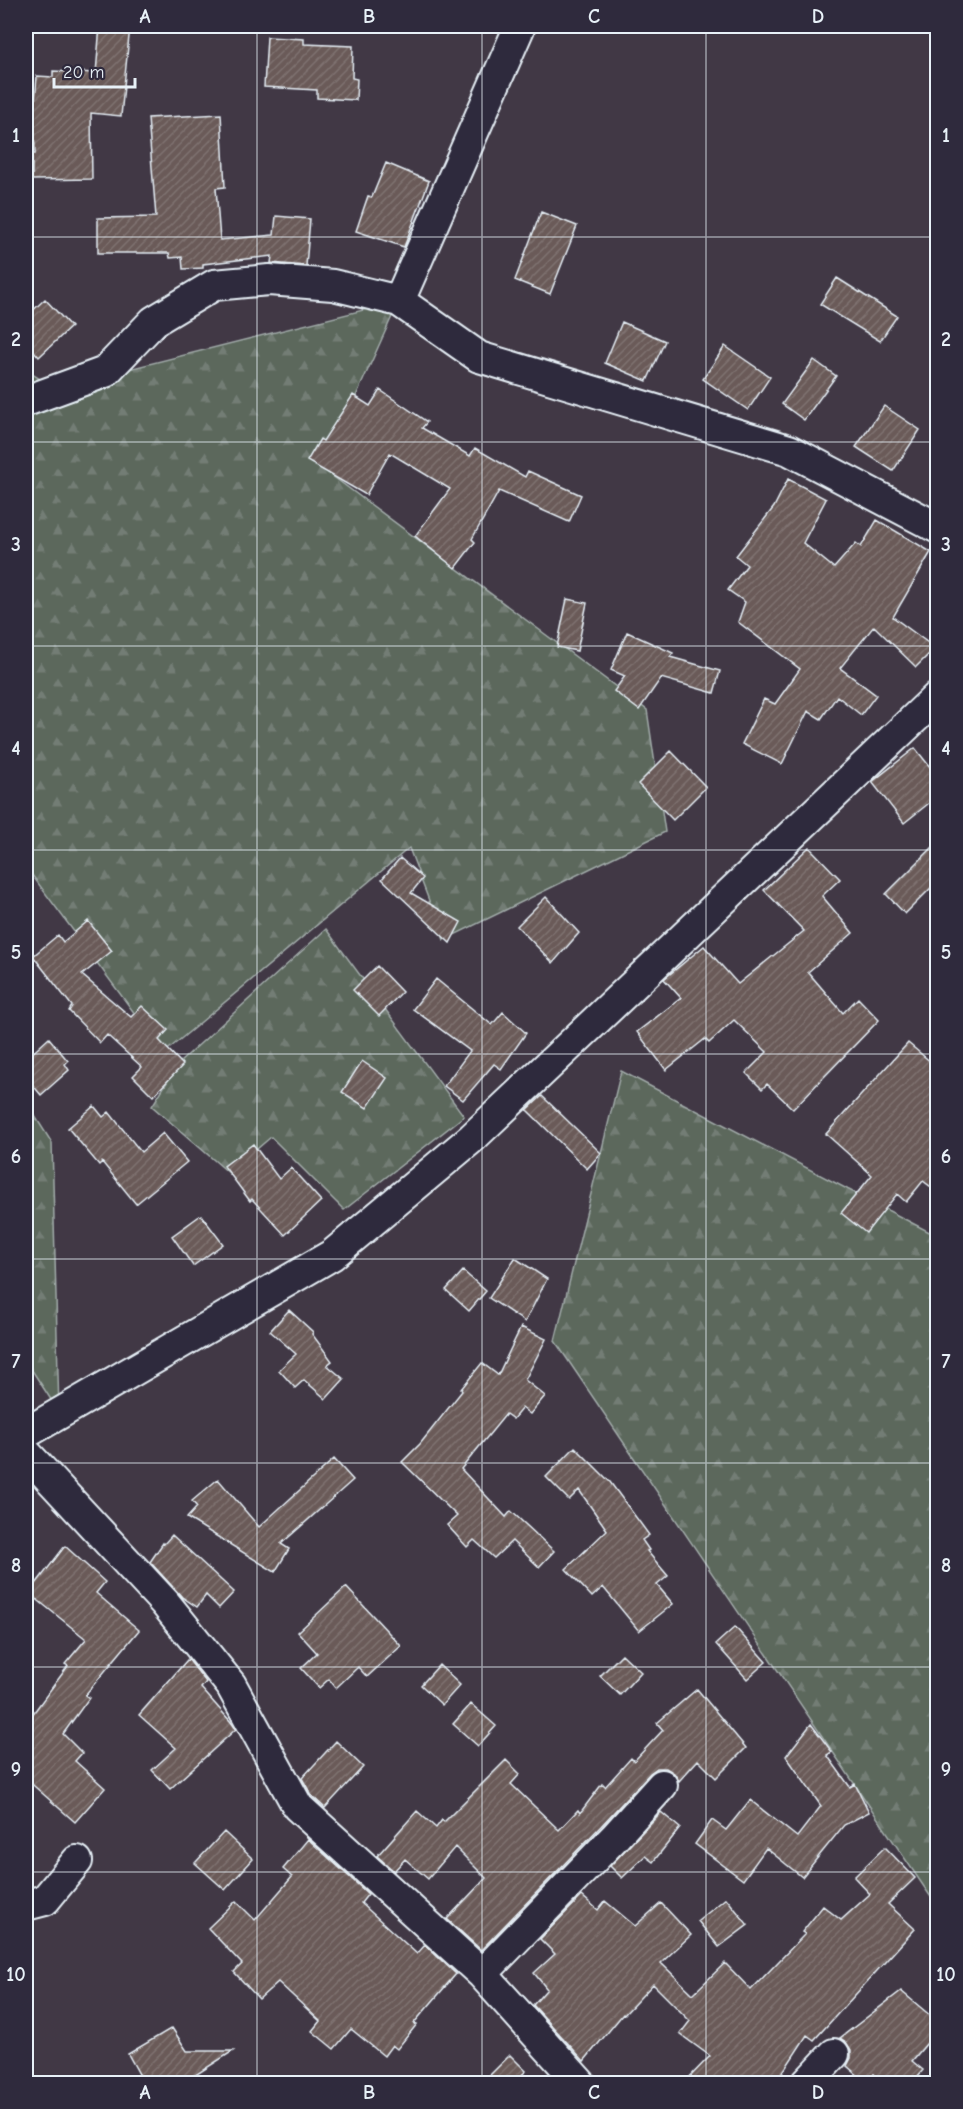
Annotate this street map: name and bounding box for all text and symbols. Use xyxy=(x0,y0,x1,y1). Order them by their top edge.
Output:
text: A xyxy=(139,5,151,28)
text: B xyxy=(363,5,375,28)
text: C xyxy=(588,5,600,28)
text: D xyxy=(812,5,824,28)
scale bar xyxy=(54,51,135,89)
text: 20 m xyxy=(63,62,104,83)
text: 1 xyxy=(12,124,20,147)
text: 1 xyxy=(942,124,950,147)
text: 2 xyxy=(11,328,21,351)
text: 2 xyxy=(941,328,951,351)
text: 3 xyxy=(11,533,21,556)
text: 3 xyxy=(941,533,951,556)
text: 4 xyxy=(11,737,21,760)
text: 4 xyxy=(941,737,951,760)
text: 5 xyxy=(11,941,21,964)
text: 5 xyxy=(941,941,951,964)
text: 6 xyxy=(11,1145,21,1168)
text: 6 xyxy=(941,1145,951,1168)
text: 7 xyxy=(12,1350,21,1373)
text: 7 xyxy=(942,1350,951,1373)
text: 8 xyxy=(11,1554,21,1577)
text: 8 xyxy=(941,1554,951,1577)
text: 9 xyxy=(11,1758,21,1781)
text: 9 xyxy=(941,1758,951,1781)
text: 10 xyxy=(6,1963,26,1986)
text: 10 xyxy=(936,1963,956,1986)
text: A xyxy=(139,2081,151,2104)
text: B xyxy=(363,2081,375,2104)
text: C xyxy=(588,2081,600,2104)
text: D xyxy=(812,2081,824,2104)

